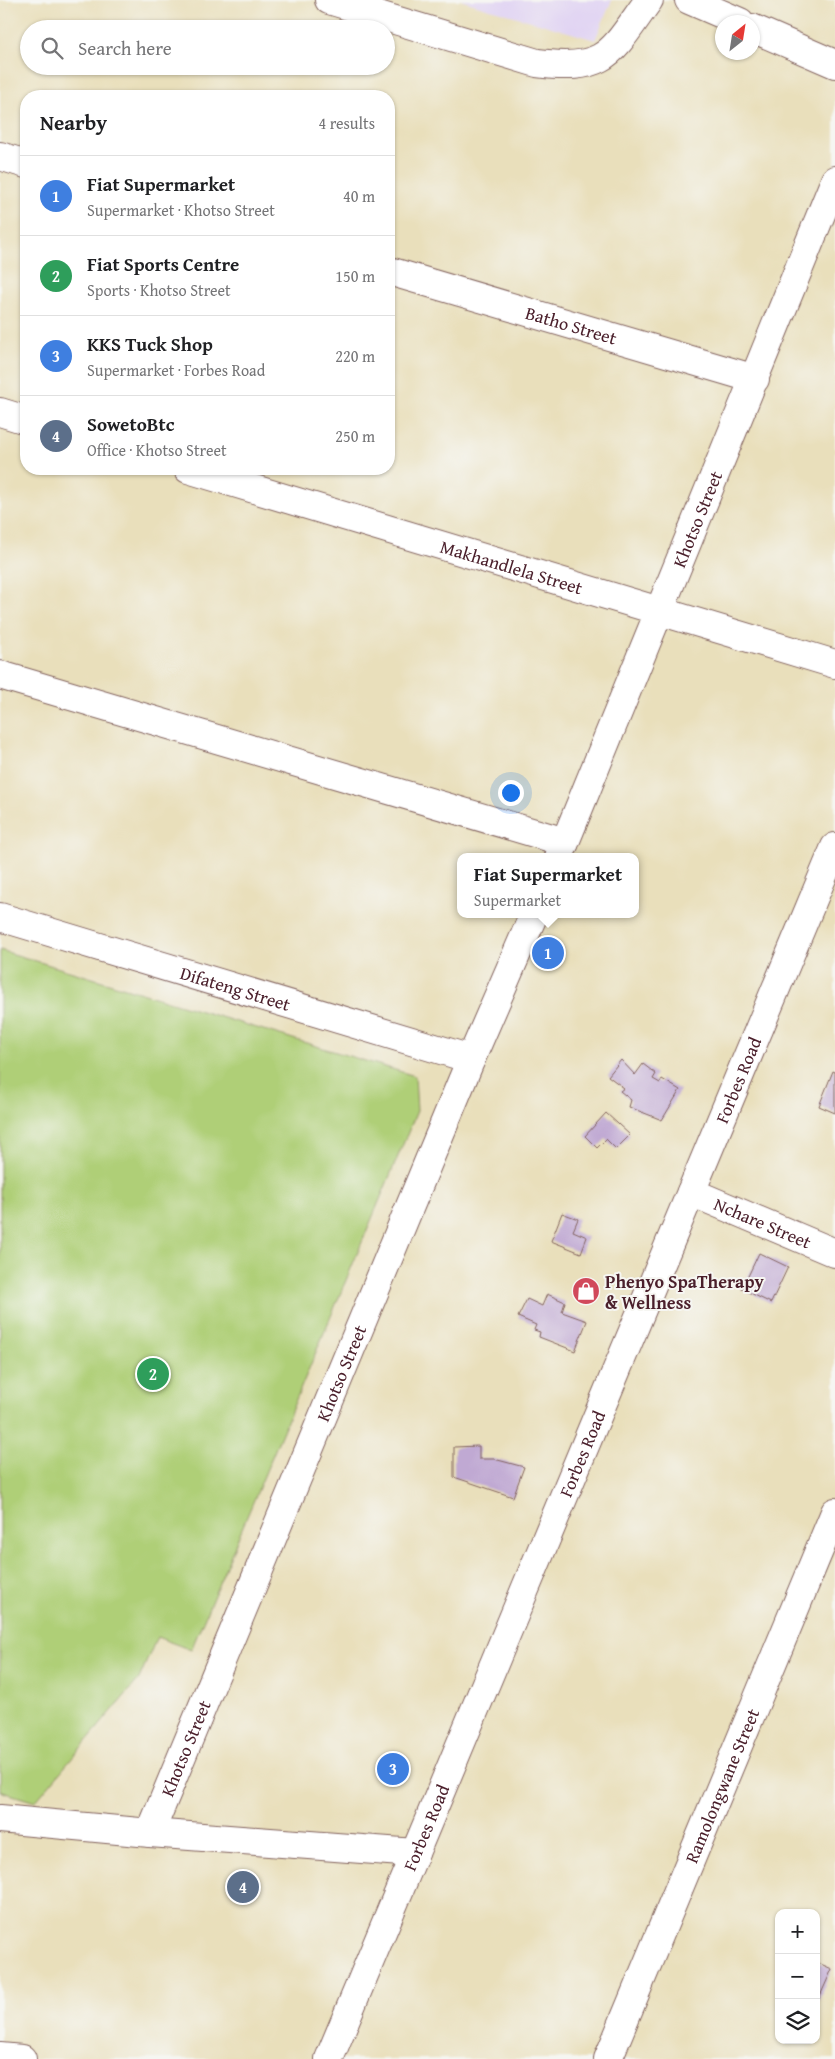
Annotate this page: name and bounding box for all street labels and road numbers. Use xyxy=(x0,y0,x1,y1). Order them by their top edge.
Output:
street label: Batho Street xyxy=(522,299,621,351)
street label: Khotso Street xyxy=(665,466,729,571)
street label: Makhandlela Street xyxy=(437,532,587,601)
street label: Difateng Street xyxy=(177,959,294,1018)
street label: Forbes Road xyxy=(708,1032,768,1127)
street label: Nchare Street xyxy=(710,1190,816,1255)
street label: Khotso Street xyxy=(309,1320,373,1425)
street label: Forbes Road xyxy=(552,1406,612,1501)
street label: Khotso Street xyxy=(153,1695,218,1800)
street label: Ramolongwane Street xyxy=(677,1704,766,1867)
street label: Forbes Road xyxy=(396,1780,456,1875)

